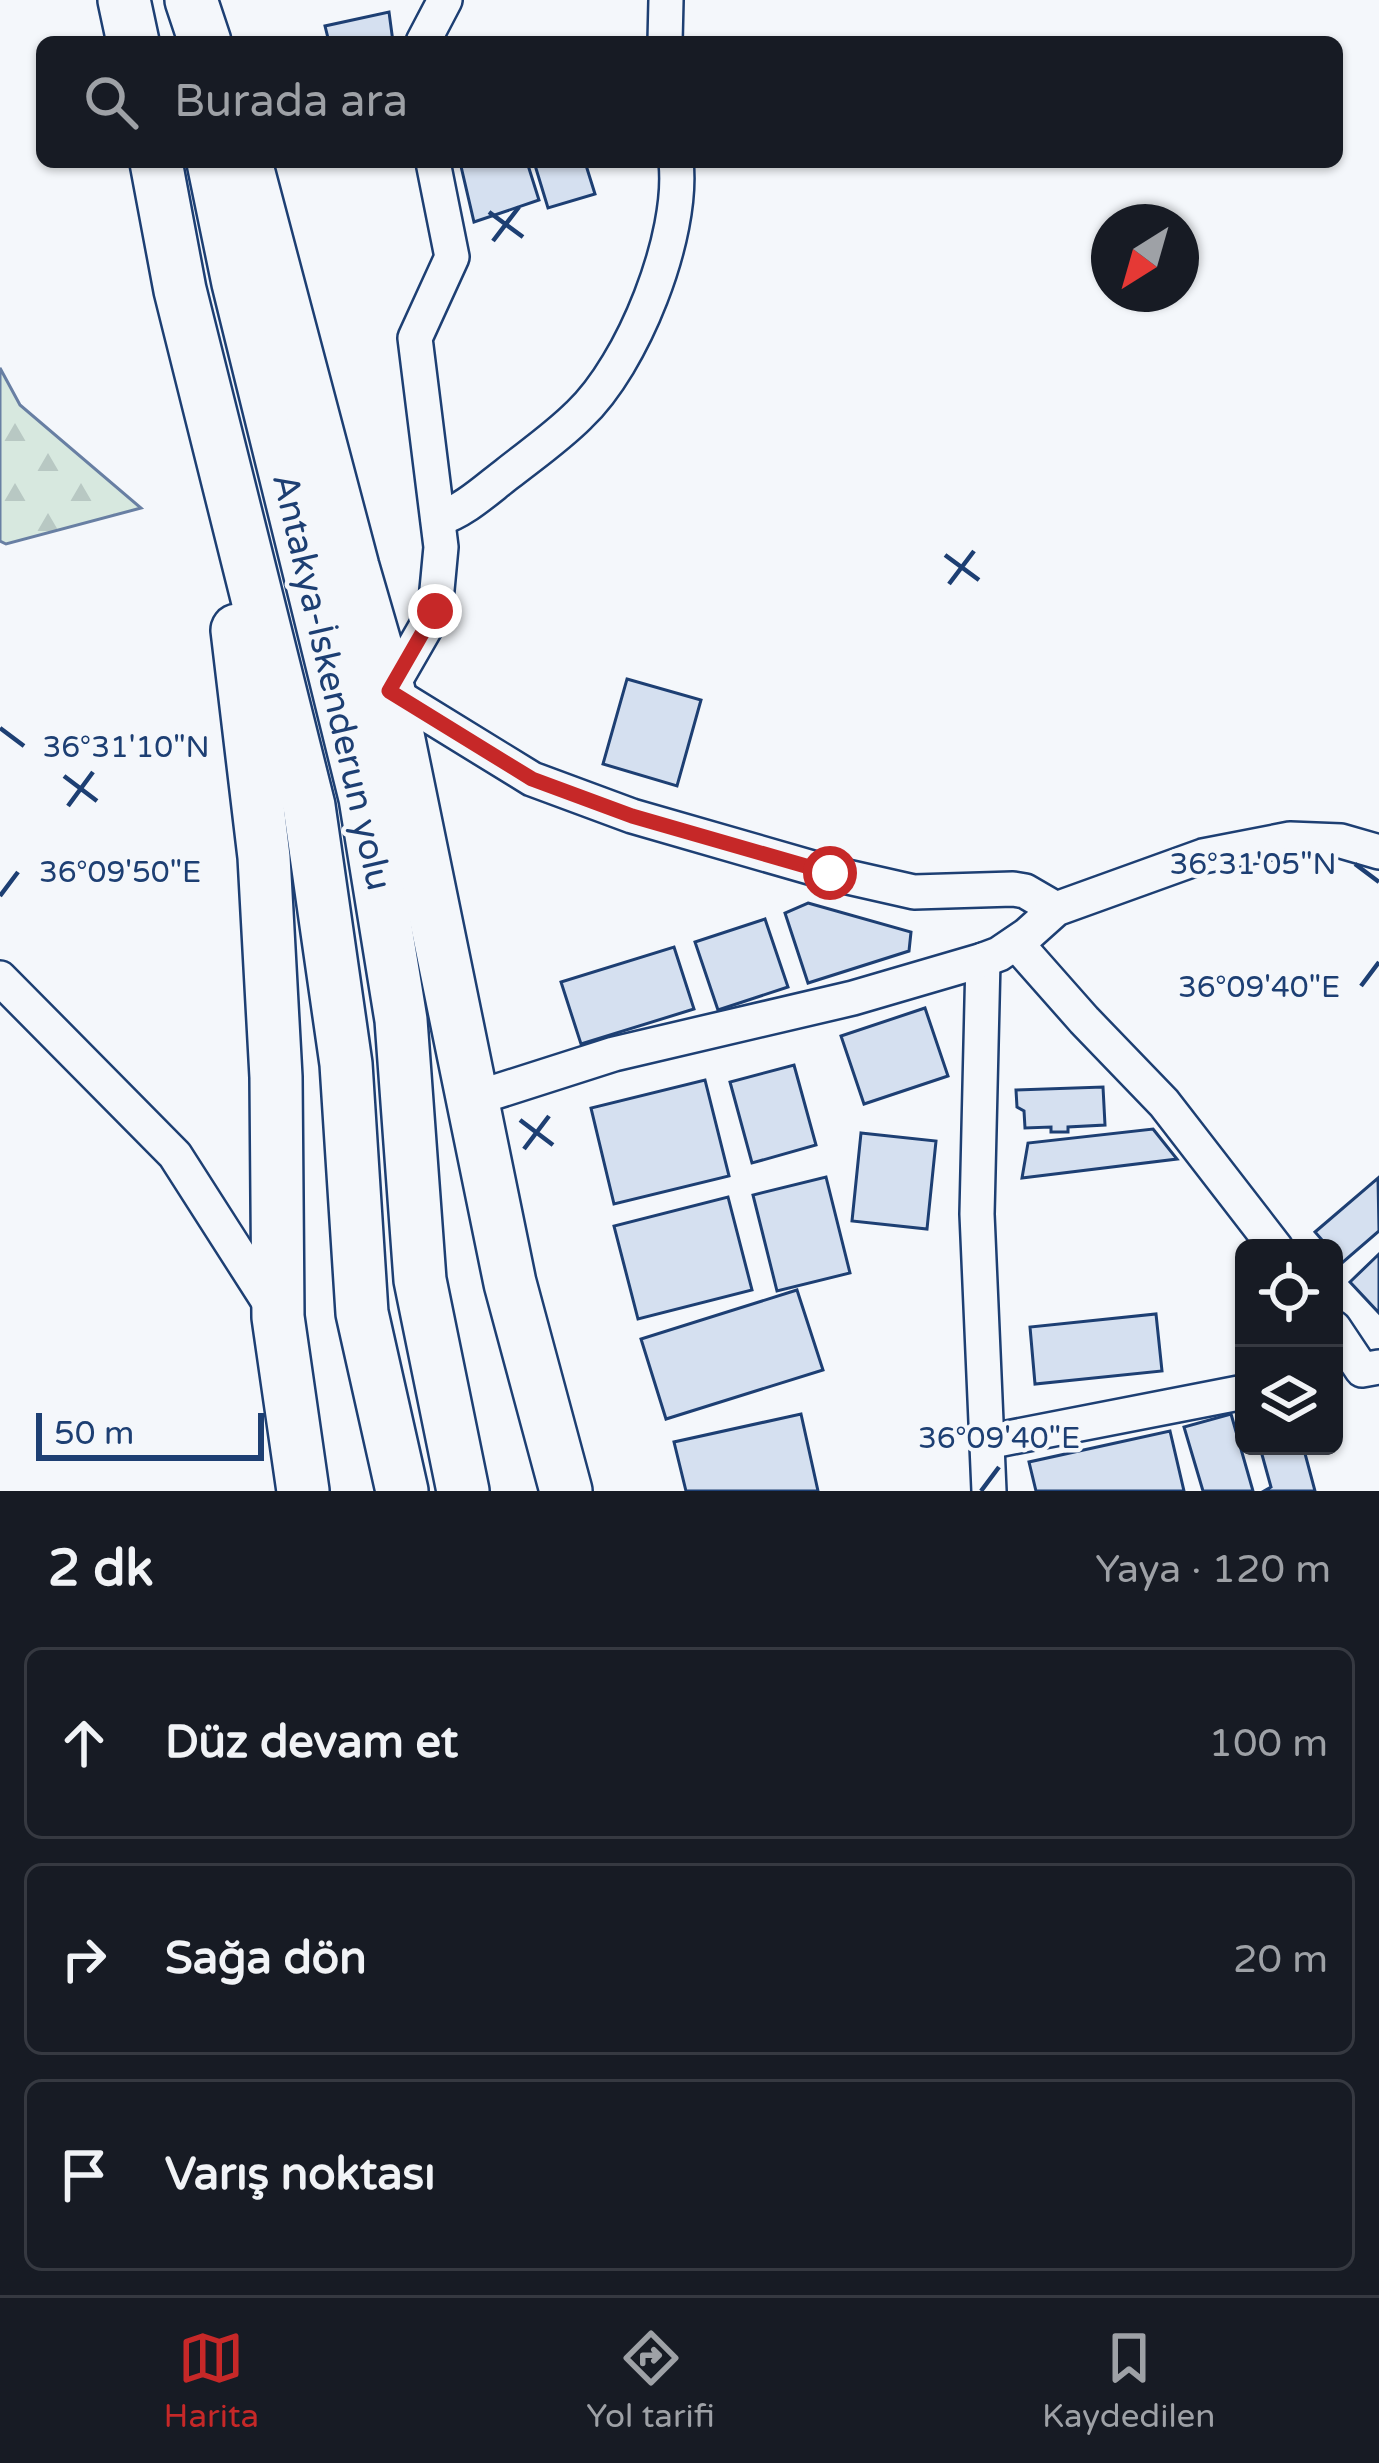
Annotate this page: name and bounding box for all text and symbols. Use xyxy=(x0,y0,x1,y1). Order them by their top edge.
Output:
search box xyxy=(36,36,1343,168)
icon: search xyxy=(78,69,144,135)
text: Burada ara xyxy=(174,75,408,129)
north arrow xyxy=(1091,204,1199,312)
street label: Antakya-İskenderun yolu xyxy=(263,469,401,895)
route end xyxy=(408,584,462,638)
text: 36°31'10"N xyxy=(42,729,210,766)
route start xyxy=(803,846,857,900)
text: 36°31'05"N xyxy=(1169,846,1337,883)
text: 36°09'50"E xyxy=(39,854,201,891)
text: 36°09'40"E xyxy=(1178,969,1340,1006)
map controls xyxy=(1235,1239,1343,1455)
button: locate xyxy=(1235,1239,1343,1347)
button: layers xyxy=(1235,1347,1343,1455)
scale bar xyxy=(36,1407,264,1460)
text: 50 m xyxy=(54,1414,134,1453)
text: 36°09'40"E xyxy=(918,1420,1080,1457)
text: 2 dk xyxy=(48,1538,153,1600)
text: Yaya · 120 m xyxy=(1095,1546,1331,1593)
icon: ahead xyxy=(51,1710,117,1776)
text: Düz devam et xyxy=(165,1716,458,1770)
text: 100 m xyxy=(1209,1720,1328,1767)
icon: right xyxy=(51,1926,117,1992)
text: Sağa dön xyxy=(165,1932,367,1986)
text: 20 m xyxy=(1233,1936,1328,1983)
icon: arrive xyxy=(51,2142,117,2208)
text: Varış noktası xyxy=(165,2148,435,2202)
tab: Harita xyxy=(164,2325,259,2436)
tab: Yol tarifi xyxy=(586,2325,715,2436)
tab: Kaydedilen xyxy=(1042,2325,1215,2436)

